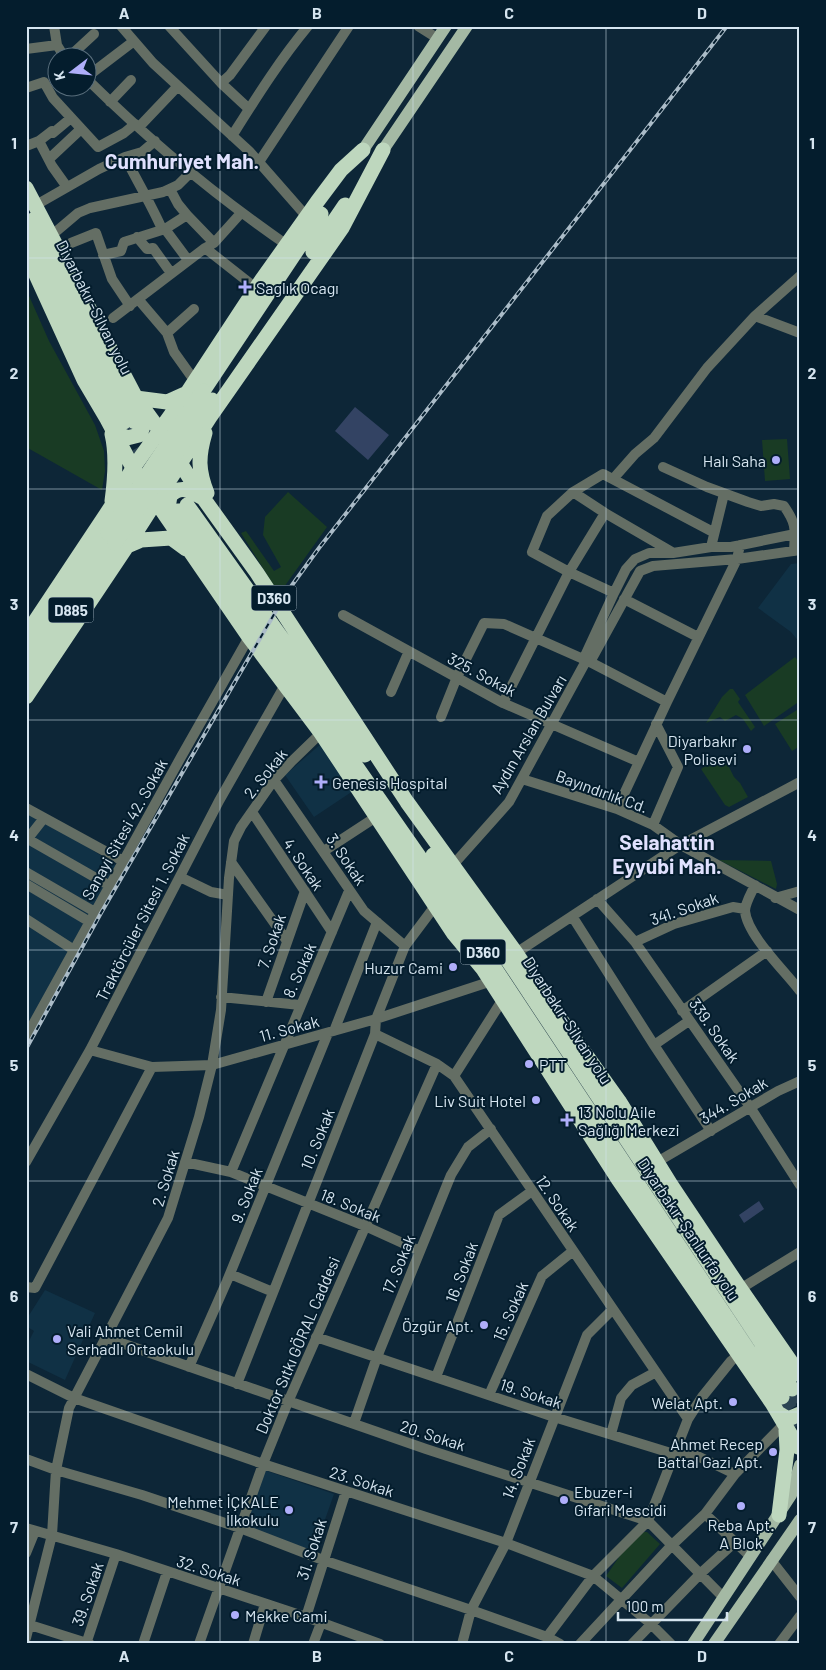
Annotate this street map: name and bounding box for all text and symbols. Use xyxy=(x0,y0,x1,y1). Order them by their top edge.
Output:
text: A xyxy=(119,3,130,22)
text: B xyxy=(312,3,322,22)
text: C xyxy=(504,3,514,22)
text: D xyxy=(697,3,707,22)
north arrow xyxy=(48,48,98,98)
text: K xyxy=(50,69,68,82)
text: 1 xyxy=(11,133,17,152)
text: 1 xyxy=(809,133,815,152)
district label: Cumhuriyet Mah. xyxy=(105,148,259,173)
street label: Diyarbakır-Silvan yolu xyxy=(53,237,137,377)
place label: Saglık Ocagı xyxy=(256,278,339,297)
marker: Saglık Ocagı xyxy=(238,280,252,294)
text: 2 xyxy=(10,363,19,382)
text: 2 xyxy=(808,363,817,382)
place label: Halı Saha xyxy=(703,451,766,470)
marker: Halı Saha xyxy=(770,454,782,466)
road number: D360 xyxy=(252,586,296,610)
text: 3 xyxy=(10,594,18,613)
text: 3 xyxy=(808,594,816,613)
road number: D885 xyxy=(48,598,94,622)
street label: 325. Sokak xyxy=(445,648,519,700)
street label: Aydın Arslan Bulvarı xyxy=(486,671,570,797)
place label: Diyarbakır Polisevi xyxy=(668,731,737,768)
marker: Diyarbakır Polisevi xyxy=(741,743,753,755)
street label: 2. Sokak xyxy=(239,744,291,802)
street label: Sanayi Sitesi 42. Sokak xyxy=(77,755,171,903)
street label: Bayındırlık Cd. xyxy=(553,766,651,816)
place label: Genesis Hospital xyxy=(332,773,447,792)
marker: Genesis Hospital xyxy=(314,775,328,789)
text: 4 xyxy=(9,825,19,844)
text: 4 xyxy=(807,825,817,844)
district label: Selahattin Eyyubi Mah. xyxy=(612,829,722,878)
street label: Traktörcüler Sitesi 1. Sokak xyxy=(91,830,193,1004)
street label: 3. Sokak xyxy=(323,830,371,888)
street label: 4. Sokak xyxy=(280,834,328,894)
street label: 341. Sokak xyxy=(647,887,721,929)
street label: 7. Sokak xyxy=(253,911,289,971)
street label: 8. Sokak xyxy=(279,940,319,1000)
road number: D360 xyxy=(460,940,506,964)
street label: Diyarbakır-Silvan yolu xyxy=(520,953,616,1087)
place label: Huzur Cami xyxy=(364,958,443,977)
marker: Huzur Cami xyxy=(447,961,459,973)
street label: 339. Sokak xyxy=(686,994,744,1066)
street label: 11. Sokak xyxy=(257,1011,321,1045)
text: 5 xyxy=(10,1055,19,1074)
place label: PTT xyxy=(539,1055,567,1074)
text: 5 xyxy=(808,1055,817,1074)
marker: PTT xyxy=(523,1058,535,1070)
street label: 344. Sokak xyxy=(696,1072,770,1128)
place label: Liv Suit Hotel xyxy=(434,1091,526,1110)
marker: Liv Suit Hotel xyxy=(530,1094,542,1106)
place label: 13 Nolu Aile Sağlığı Merkezi xyxy=(578,1102,680,1139)
street label: 10. Sokak xyxy=(296,1106,338,1172)
marker: 13 Nolu Aile Sağlığı Merkezi xyxy=(560,1113,574,1127)
street label: 2. Sokak xyxy=(147,1147,183,1209)
street label: Diyarbakır-Şanlıurfa yolu xyxy=(634,1154,744,1304)
street label: 9. Sokak xyxy=(226,1164,266,1226)
street label: 12. Sokak xyxy=(532,1171,584,1235)
street label: 18. Sokak xyxy=(318,1184,384,1226)
street label: 17. Sokak xyxy=(378,1232,418,1296)
street label: 16. Sokak xyxy=(441,1239,481,1305)
street label: Doktor Sıtkı GÖRAL Caddesi xyxy=(251,1254,343,1436)
street label: 15. Sokak xyxy=(488,1278,532,1344)
text: 6 xyxy=(10,1286,19,1305)
text: 6 xyxy=(808,1286,817,1305)
place label: Özgür Apt. xyxy=(402,1316,474,1335)
marker: Özgür Apt. xyxy=(478,1319,490,1331)
place label: Vali Ahmet Cemil Serhadlı Ortaokulu xyxy=(67,1321,194,1358)
marker: Vali Ahmet Cemil Serhadlı Ortaokulu xyxy=(51,1333,63,1345)
street label: 19. Sokak xyxy=(498,1374,564,1412)
place label: Welat Apt. xyxy=(652,1393,723,1412)
marker: Welat Apt. xyxy=(727,1396,739,1408)
street label: 20. Sokak xyxy=(398,1416,468,1454)
place label: Ahmet Recep Battal Gazi Apt. xyxy=(657,1434,763,1471)
street label: 14. Sokak xyxy=(498,1435,538,1501)
marker: Ahmet Recep Battal Gazi Apt. xyxy=(767,1446,779,1458)
street label: 23. Sokak xyxy=(327,1462,397,1500)
place label: Ebuzer-i Gıfari Mescidi xyxy=(574,1482,667,1519)
place label: Mehmet İÇKALE İlkokulu xyxy=(167,1492,279,1529)
marker: Ebuzer-i Gıfari Mescidi xyxy=(558,1494,570,1506)
marker: Reba Apt. A Blok xyxy=(735,1500,747,1512)
marker: Mehmet İÇKALE İlkokulu xyxy=(283,1504,295,1516)
place label: Reba Apt. A Blok xyxy=(707,1515,775,1552)
street label: 31. Sokak xyxy=(292,1516,330,1582)
text: 7 xyxy=(10,1517,18,1536)
text: 7 xyxy=(808,1517,816,1536)
street label: 32. Sokak xyxy=(174,1551,244,1589)
street label: 39. Sokak xyxy=(67,1560,107,1628)
scale bar xyxy=(618,1590,727,1622)
text: 100 m xyxy=(626,1597,664,1615)
place label: Mekke Cami xyxy=(245,1606,328,1625)
marker: Mekke Cami xyxy=(229,1609,241,1621)
text: A xyxy=(119,1646,130,1665)
text: B xyxy=(312,1646,322,1665)
text: C xyxy=(504,1646,514,1665)
text: D xyxy=(697,1646,707,1665)

